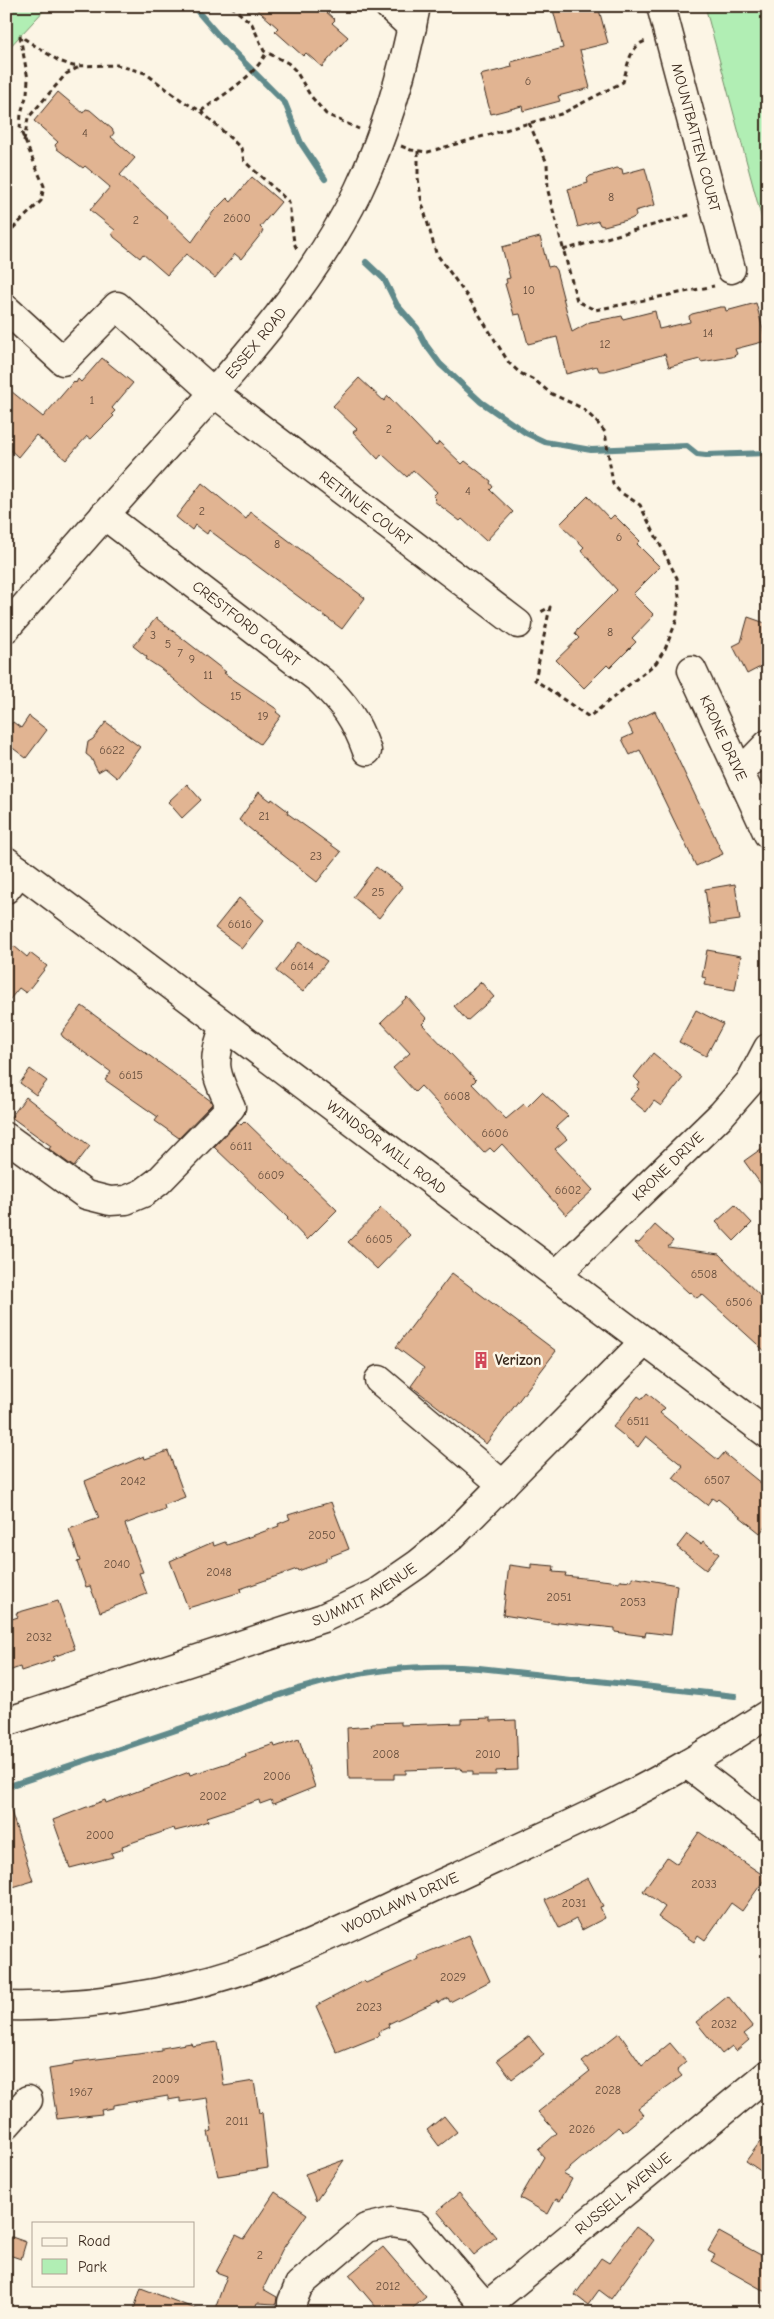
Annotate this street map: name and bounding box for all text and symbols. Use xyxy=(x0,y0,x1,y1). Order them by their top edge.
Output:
street label: MOUNTBATTEN COURT xyxy=(668,61,724,214)
house number: 6 xyxy=(525,74,531,88)
house number: 4 xyxy=(82,126,88,140)
house number: 8 xyxy=(608,190,614,204)
house number: 2600 xyxy=(223,211,251,225)
house number: 2 xyxy=(133,213,139,227)
house number: 10 xyxy=(523,283,535,297)
street label: ESSEX ROAD xyxy=(221,304,290,382)
house number: 14 xyxy=(703,326,713,340)
house number: 12 xyxy=(599,337,611,351)
house number: 1 xyxy=(90,393,95,407)
house number: 2 xyxy=(386,422,392,436)
street label: RETINUE COURT xyxy=(316,467,416,549)
house number: 4 xyxy=(465,484,471,498)
house number: 2 xyxy=(199,504,205,518)
house number: 6 xyxy=(616,530,622,544)
house number: 8 xyxy=(274,537,280,551)
street label: CRESTFORD COURT xyxy=(189,577,304,671)
house number: 8 xyxy=(607,625,613,639)
house number: 3 xyxy=(150,628,156,642)
house number: 5 xyxy=(165,637,171,651)
house number: 7 xyxy=(177,646,183,660)
house number: 9 xyxy=(189,652,195,666)
house number: 11 xyxy=(203,668,213,682)
house number: 15 xyxy=(230,689,242,703)
street label: KRONE DRIVE xyxy=(696,692,751,784)
house number: 19 xyxy=(257,709,269,723)
house number: 6622 xyxy=(99,743,125,757)
house number: 21 xyxy=(258,809,270,823)
house number: 23 xyxy=(310,849,322,863)
house number: 25 xyxy=(372,885,384,899)
house number: 6616 xyxy=(228,917,252,931)
house number: 6614 xyxy=(290,959,314,973)
house number: 6615 xyxy=(119,1068,143,1082)
house number: 6608 xyxy=(444,1089,470,1103)
street label: WINDSOR MILL ROAD xyxy=(323,1096,450,1198)
house number: 6606 xyxy=(482,1126,508,1140)
street label: KRONE DRIVE xyxy=(629,1128,707,1205)
house number: 6611 xyxy=(230,1139,253,1153)
house number: 6609 xyxy=(258,1168,284,1182)
house number: 6602 xyxy=(555,1183,581,1197)
house number: 6605 xyxy=(366,1232,392,1246)
house number: 6508 xyxy=(691,1267,717,1281)
house number: 6506 xyxy=(726,1295,752,1309)
building icon: Verizon xyxy=(471,1350,491,1370)
place label: Verizon xyxy=(495,1351,541,1369)
house number: 6511 xyxy=(627,1414,650,1428)
house number: 6507 xyxy=(704,1473,730,1487)
house number: 2042 xyxy=(120,1474,146,1488)
house number: 2050 xyxy=(308,1528,336,1542)
house number: 2040 xyxy=(104,1557,130,1571)
street label: SUMMIT AVENUE xyxy=(310,1559,420,1630)
house number: 2048 xyxy=(206,1565,232,1579)
house number: 2051 xyxy=(547,1590,572,1604)
house number: 2053 xyxy=(620,1595,646,1609)
house number: 2032 xyxy=(26,1630,52,1644)
house number: 2008 xyxy=(372,1747,400,1761)
house number: 2010 xyxy=(475,1747,501,1761)
house number: 2006 xyxy=(263,1769,291,1783)
house number: 2002 xyxy=(199,1789,227,1803)
house number: 2000 xyxy=(86,1828,114,1842)
street label: WOODLAWN DRIVE xyxy=(339,1868,461,1937)
house number: 2033 xyxy=(691,1877,717,1891)
house number: 2031 xyxy=(562,1896,586,1910)
house number: 2029 xyxy=(440,1970,466,1984)
house number: 2023 xyxy=(356,2000,382,2014)
house number: 2032 xyxy=(711,2017,737,2031)
house number: 2009 xyxy=(152,2072,180,2086)
house number: 2028 xyxy=(595,2083,621,2097)
house number: 1967 xyxy=(69,2085,93,2099)
house number: 2011 xyxy=(225,2114,249,2128)
house number: 2026 xyxy=(569,2122,595,2136)
street label: RUSSELL AVENUE xyxy=(571,2149,675,2238)
legend xyxy=(32,2222,195,2286)
text: Road xyxy=(78,2232,110,2250)
house number: 2 xyxy=(257,2248,263,2262)
text: Park xyxy=(78,2258,107,2276)
house number: 2012 xyxy=(376,2279,400,2293)

